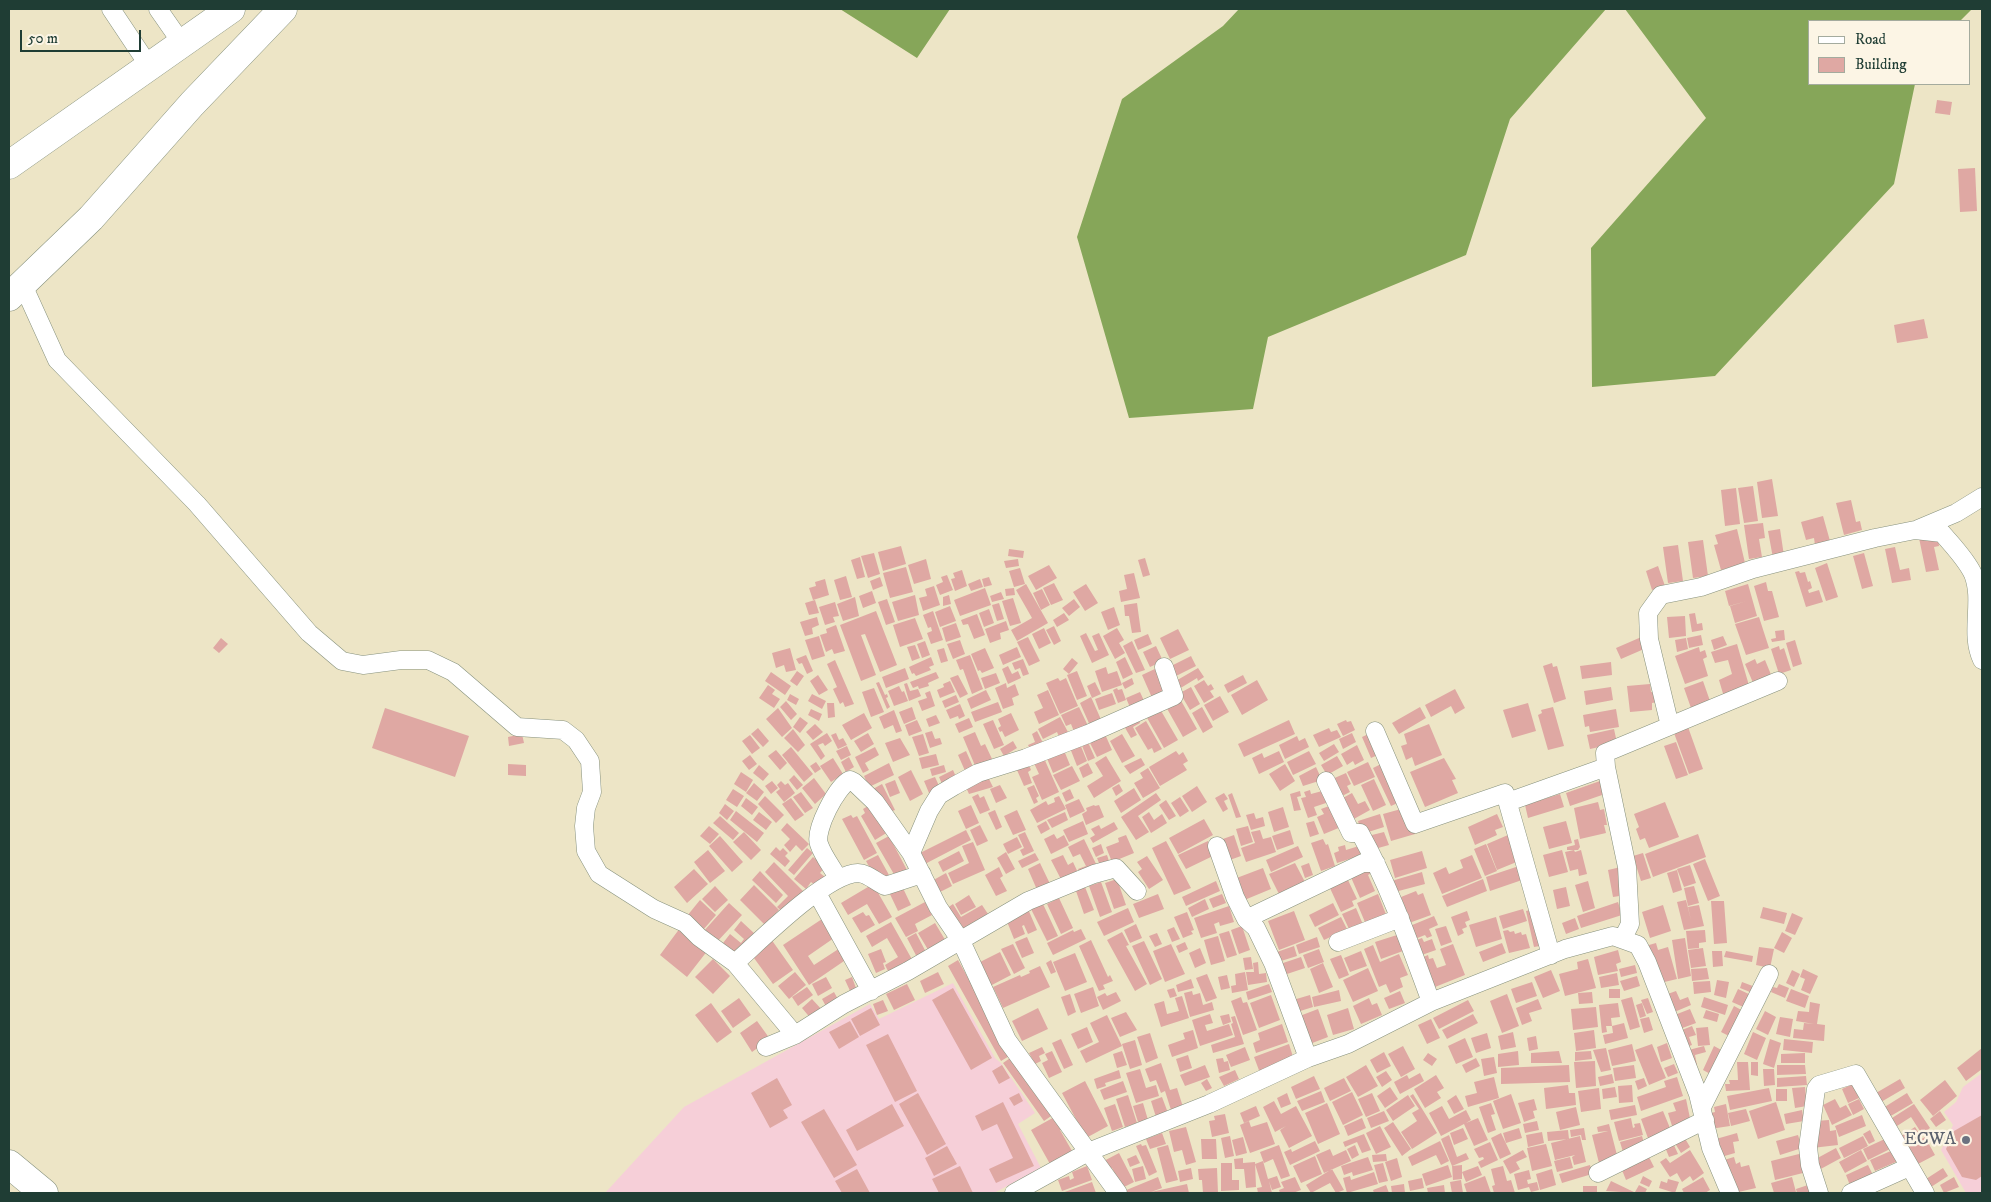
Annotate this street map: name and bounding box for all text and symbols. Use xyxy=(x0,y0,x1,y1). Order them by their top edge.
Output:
scale bar xyxy=(22,20,144,52)
legend xyxy=(1808,20,1971,85)
text: 50 m xyxy=(28,29,58,48)
text: Road xyxy=(1855,30,1886,49)
text: Building xyxy=(1855,55,1907,74)
place label: ECWA xyxy=(1904,1129,1956,1151)
marker: ECWA xyxy=(1960,1134,1972,1146)

